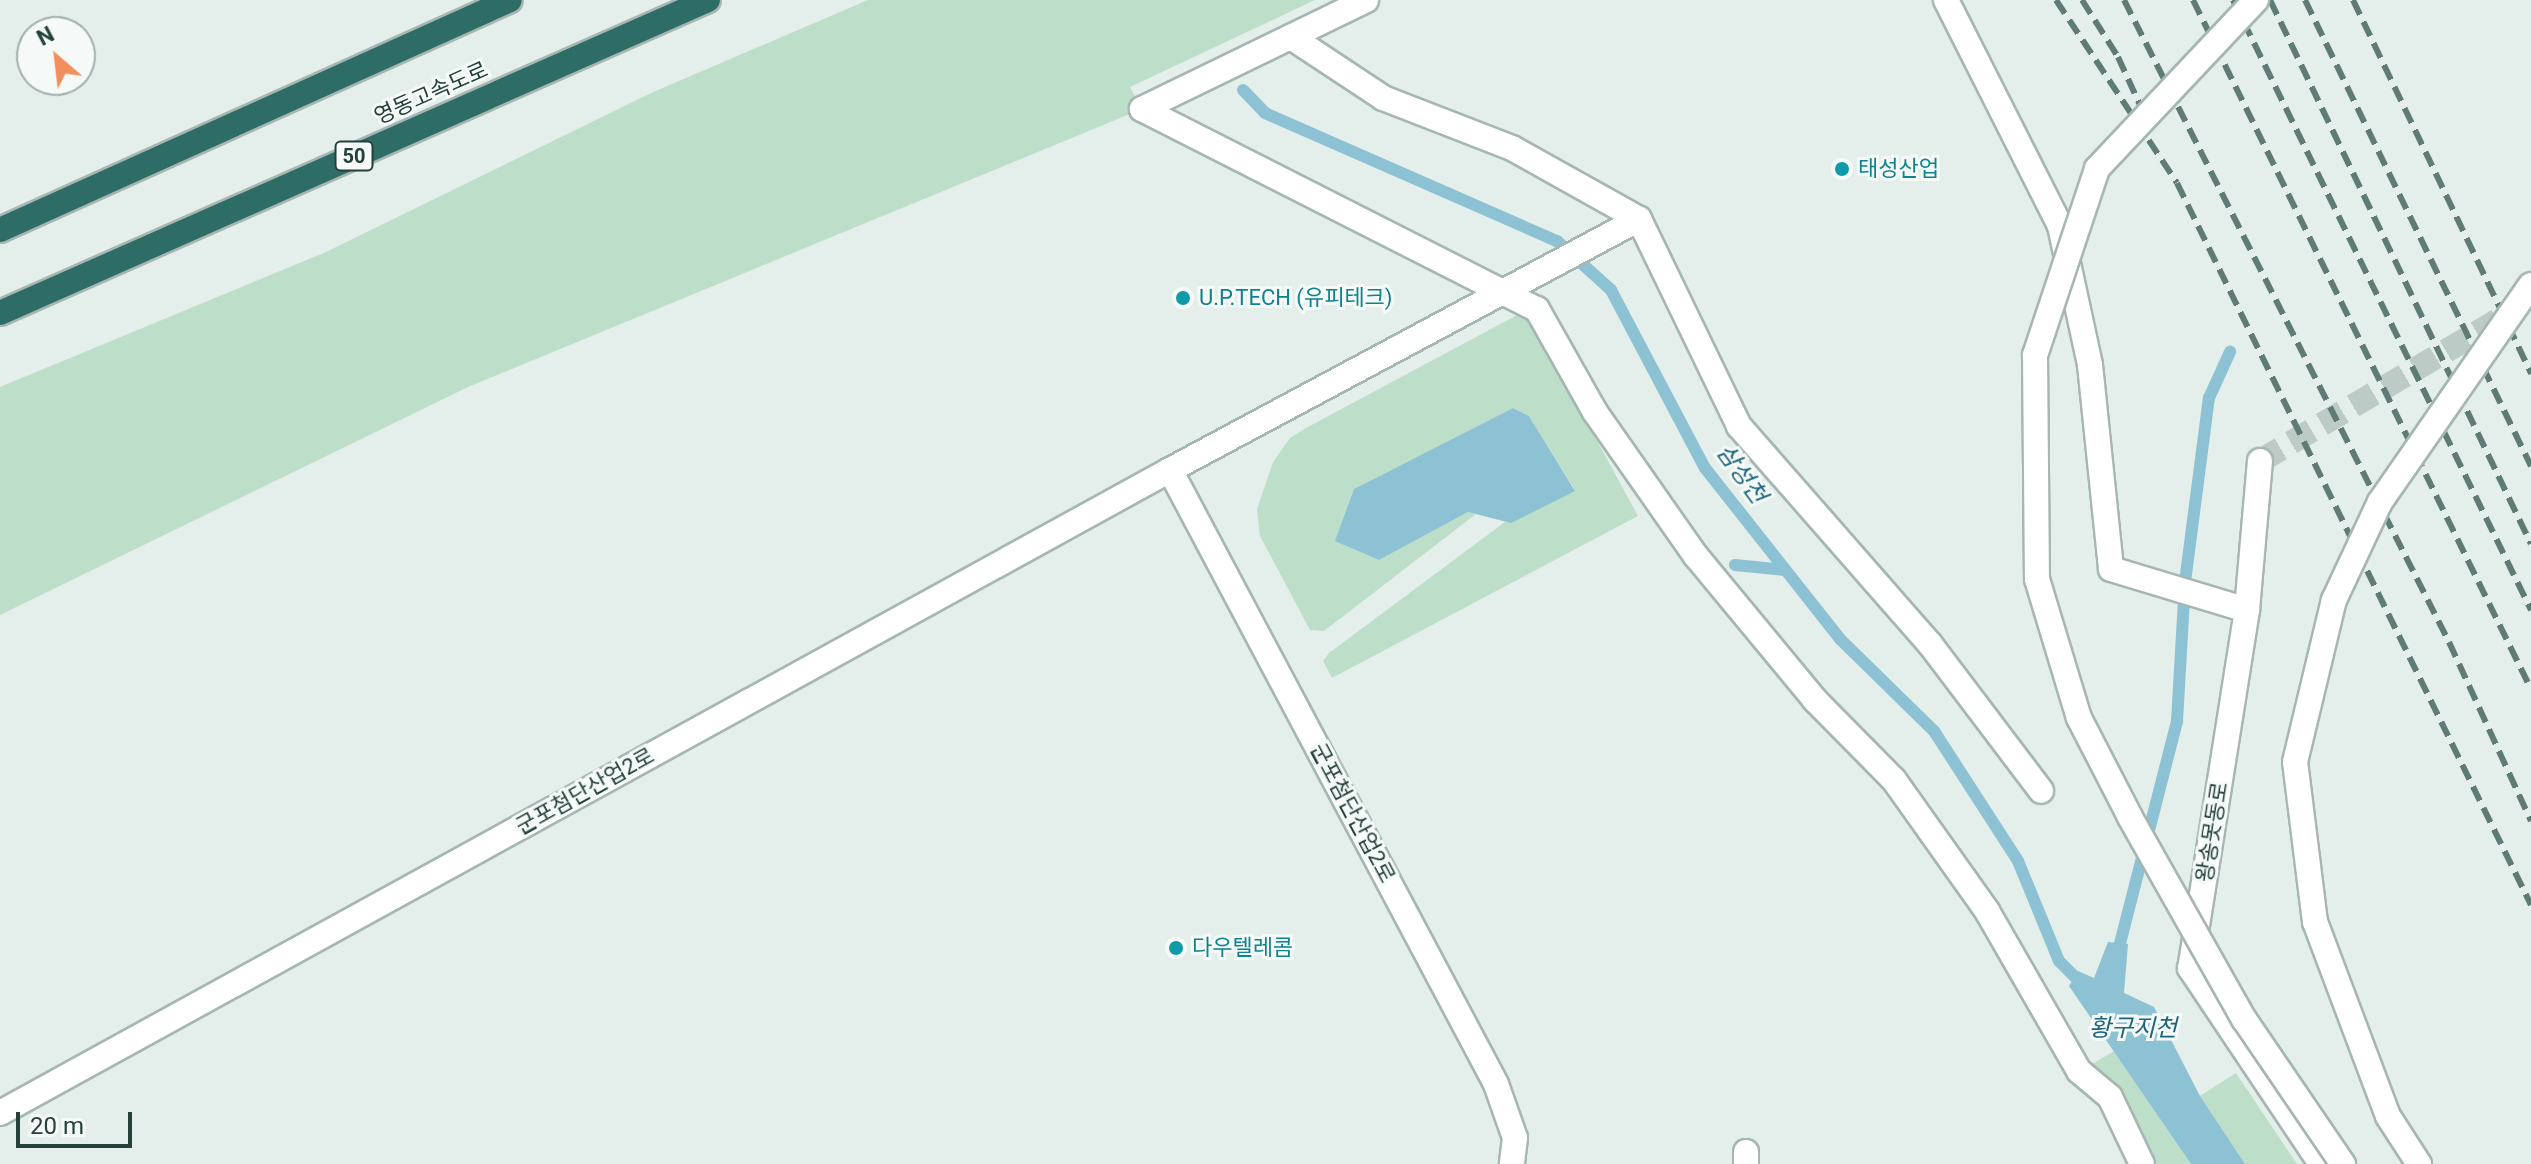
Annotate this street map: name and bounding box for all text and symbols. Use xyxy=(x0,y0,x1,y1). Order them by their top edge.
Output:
north arrow xyxy=(16,16,96,96)
text: N xyxy=(33,21,58,51)
street label: 영동고속도로 xyxy=(370,56,492,130)
road number: 50 xyxy=(334,140,374,172)
place label: 태성산업 xyxy=(1858,156,1939,182)
marker: 태성산업 xyxy=(1833,160,1851,178)
place label: U.P.TECH (유피테크) xyxy=(1199,285,1393,311)
marker: U.P.TECH (유피테크) xyxy=(1174,289,1192,307)
water label: 삼성천 xyxy=(1710,439,1772,509)
street label: 군포첨단산업2로 xyxy=(1305,739,1401,887)
street label: 군포첨단산업2로 xyxy=(511,742,659,840)
street label: 왕송못동로 xyxy=(2191,780,2233,884)
place label: 다우텔레콤 xyxy=(1192,935,1293,961)
marker: 다우텔레콤 xyxy=(1167,939,1185,957)
water label: 황구지천 xyxy=(2089,1015,2177,1043)
scale bar xyxy=(20,1096,136,1146)
text: 20 m xyxy=(30,1112,84,1140)

